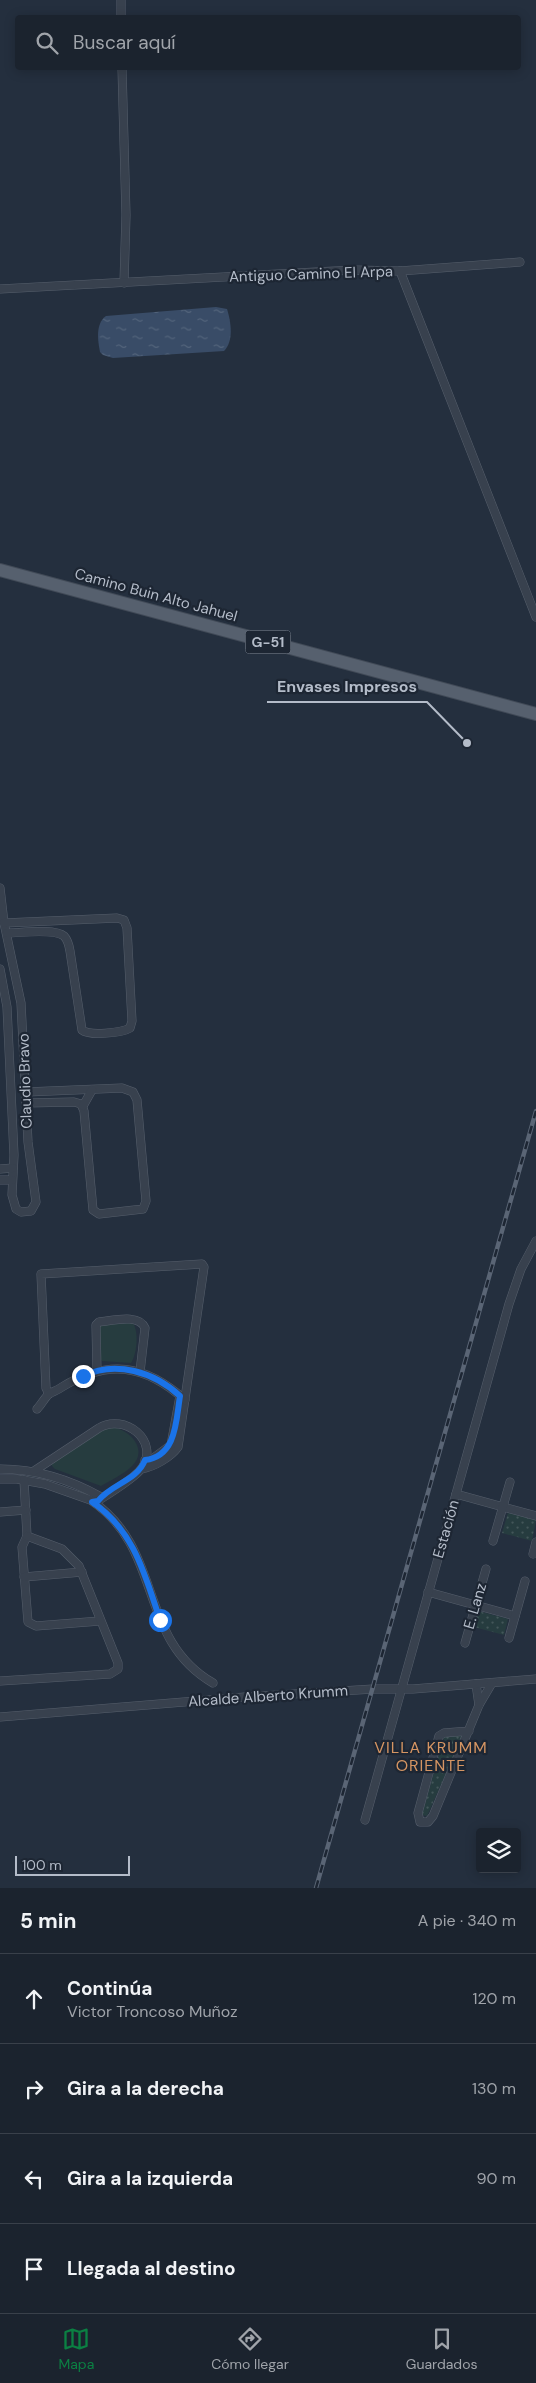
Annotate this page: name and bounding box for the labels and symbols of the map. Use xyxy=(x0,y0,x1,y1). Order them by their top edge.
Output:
street label: Antiguo Camino El Arpa xyxy=(229,261,393,287)
street label: Camino Buin Alto Jahuel xyxy=(72,564,240,626)
road number: G-51 xyxy=(246,630,290,654)
callout: Envases Impresos xyxy=(267,671,427,702)
text: Envases Impresos xyxy=(277,676,417,697)
street label: Claudio Bravo xyxy=(13,1033,37,1129)
route end xyxy=(72,1365,95,1388)
street label: Estación xyxy=(428,1498,464,1560)
street label: E. Lanz xyxy=(459,1581,491,1631)
route start xyxy=(149,1609,172,1632)
street label: Alcalde Alberto Krumm xyxy=(187,1680,349,1712)
district label: VILLA KRUMM ORIENTE xyxy=(374,1737,488,1776)
scale bar xyxy=(15,1853,130,1876)

